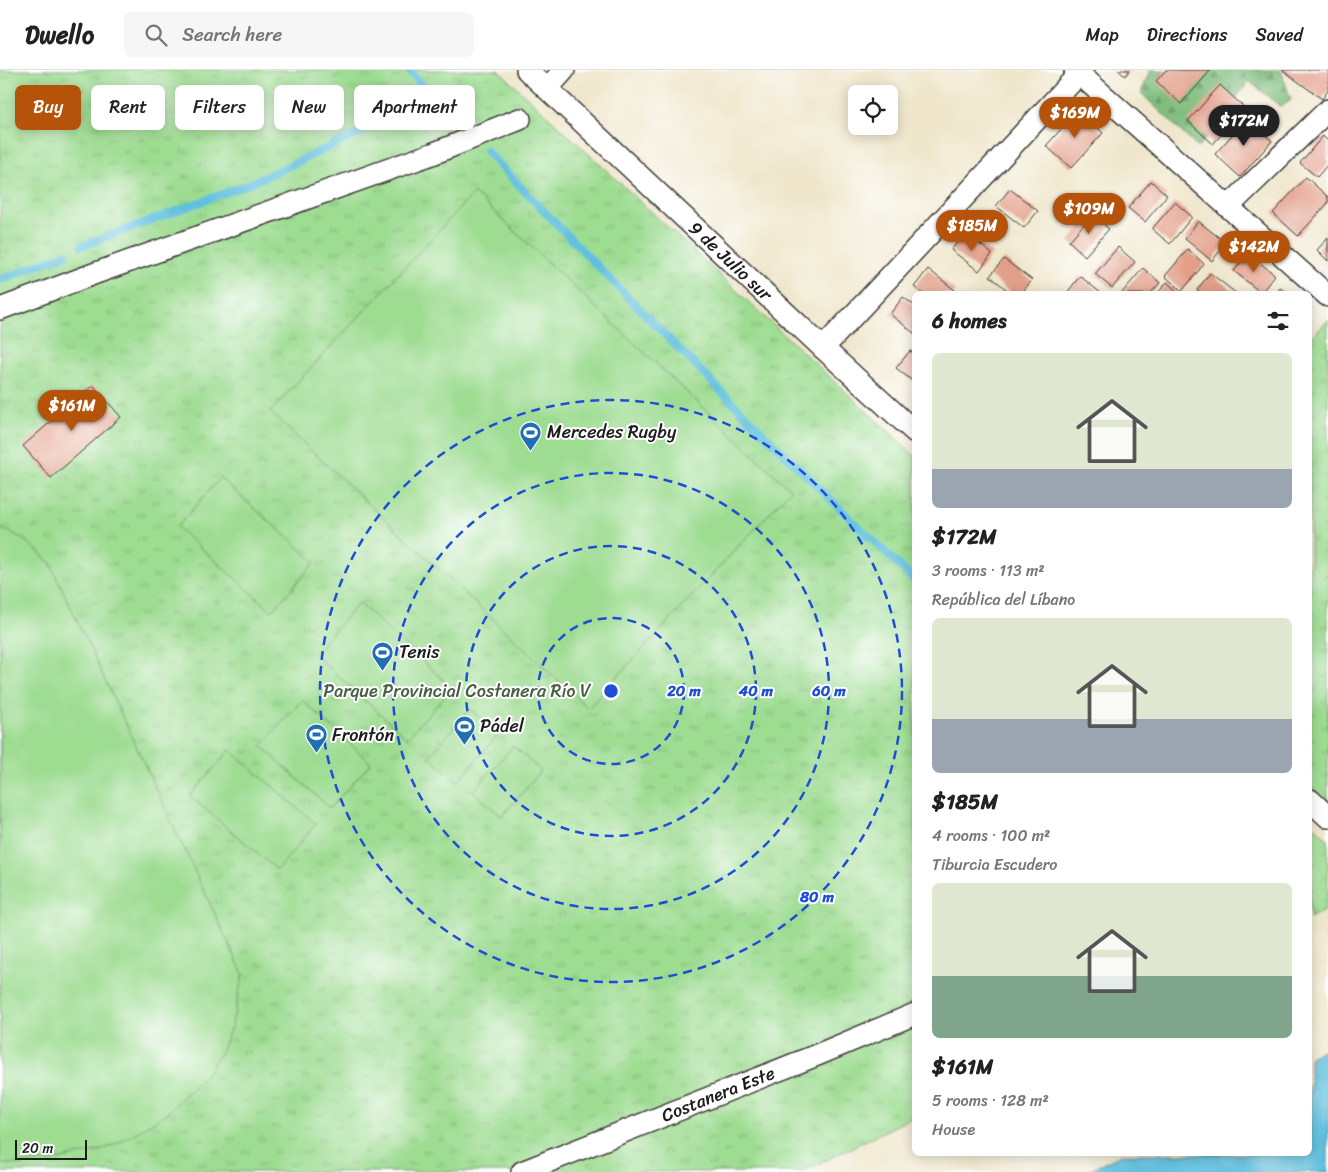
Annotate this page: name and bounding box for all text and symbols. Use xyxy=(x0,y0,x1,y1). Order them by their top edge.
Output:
search box xyxy=(124,12,474,57)
text: Dwello xyxy=(25,14,94,56)
text: Search here xyxy=(182,18,282,51)
text: Map xyxy=(1086,19,1119,51)
text: Directions xyxy=(1147,19,1228,51)
text: Saved xyxy=(1256,19,1303,51)
icon: search xyxy=(142,21,170,49)
chip: Buy xyxy=(15,85,81,130)
chip: Rent xyxy=(91,85,165,130)
chip: Filters xyxy=(175,85,264,130)
chip: New xyxy=(274,85,344,130)
chip: Apartment xyxy=(354,85,475,130)
map controls xyxy=(848,85,898,135)
button: locate xyxy=(848,85,898,135)
pin: $169M xyxy=(1040,97,1110,139)
text: $169M xyxy=(1050,98,1100,127)
pin: $172M xyxy=(1209,104,1279,147)
text: $172M xyxy=(1219,106,1269,135)
pin: $109M xyxy=(1054,192,1124,235)
text: $109M xyxy=(1064,194,1114,223)
pin: $185M xyxy=(937,210,1007,252)
text: $185M xyxy=(947,211,997,240)
street label: 9 de Julio sur xyxy=(681,213,781,310)
pin: $142M xyxy=(1219,230,1289,273)
text: $142M xyxy=(1229,232,1279,261)
text: 6 homes xyxy=(932,302,1007,340)
icon: filters xyxy=(1264,307,1292,335)
icon: home xyxy=(1067,386,1157,476)
pin: $161M xyxy=(37,390,107,432)
text: $161M xyxy=(49,391,95,420)
place label: Mercedes Rugby xyxy=(547,416,677,448)
sports icon: Mercedes Rugby xyxy=(519,420,543,451)
text: $172M xyxy=(932,518,996,556)
text: 3 rooms · 113 m² xyxy=(932,556,1044,585)
text: República del Líbano xyxy=(932,585,1075,614)
place label: Tenis xyxy=(399,636,440,668)
sports icon: Tenis xyxy=(371,640,395,671)
icon: home xyxy=(1067,651,1157,741)
park label: Parque Provincial Costanera Río V xyxy=(323,675,592,707)
text: 20 m xyxy=(666,678,701,704)
text: 40 m xyxy=(738,678,774,704)
text: 60 m xyxy=(811,678,846,704)
centre of rings xyxy=(602,682,620,700)
place label: Pádel xyxy=(480,710,525,742)
sports icon: Pádel xyxy=(452,714,476,745)
place label: Frontón xyxy=(332,719,394,751)
sports icon: Frontón xyxy=(304,723,328,754)
text: $185M xyxy=(932,783,998,821)
text: 4 rooms · 100 m² xyxy=(932,821,1050,850)
text: Tiburcia Escudero xyxy=(932,850,1057,879)
text: 80 m xyxy=(799,884,834,910)
icon: home xyxy=(1067,916,1157,1006)
text: $161M xyxy=(932,1048,993,1086)
street label: Costanera Este xyxy=(656,1057,780,1131)
text: 5 rooms · 128 m² xyxy=(932,1086,1049,1115)
text: House xyxy=(932,1115,975,1144)
text: 20 m xyxy=(22,1136,53,1161)
scale bar xyxy=(15,1137,88,1160)

